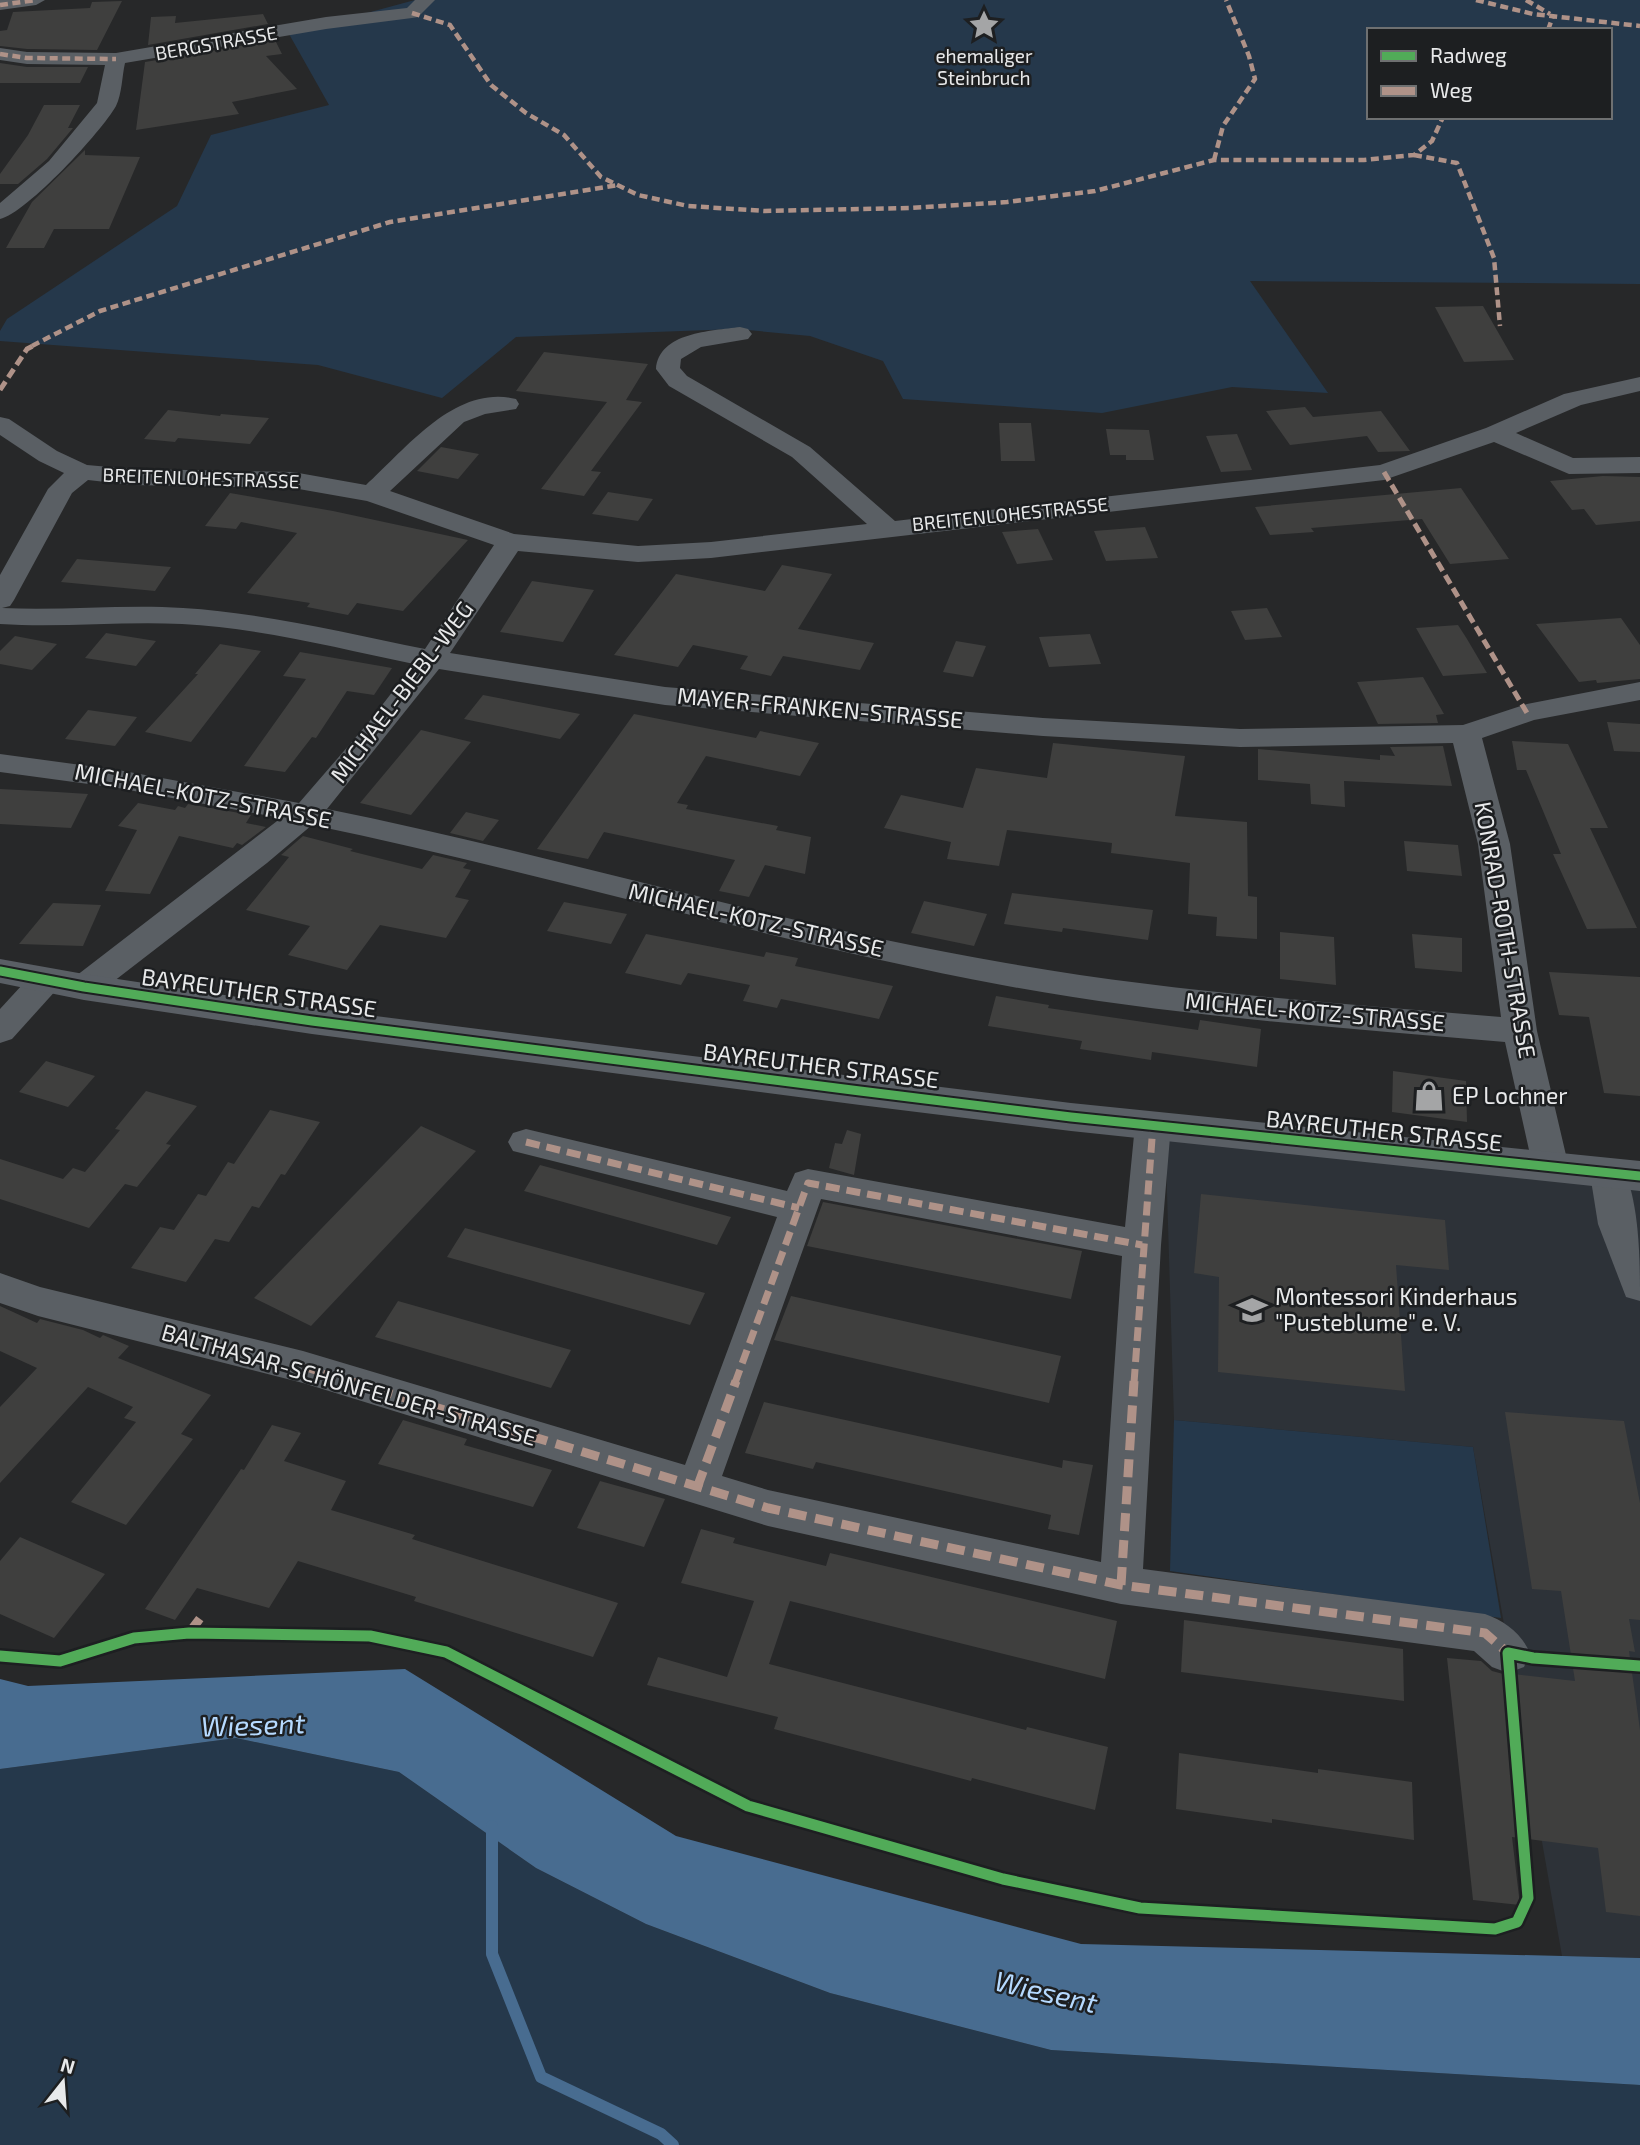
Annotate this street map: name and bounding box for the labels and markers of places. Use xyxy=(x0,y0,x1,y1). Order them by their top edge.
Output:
place icon: ehemaliger Steinbruch xyxy=(967,8,1001,42)
place label: ehemaliger Steinbruch xyxy=(935,44,1033,89)
shop icon: EP Lochner xyxy=(1412,1079,1446,1113)
place label: EP Lochner xyxy=(1452,1081,1568,1109)
place label: Montessori Kinderhaus "Pusteblume" e. V. xyxy=(1275,1282,1517,1336)
school or university icon: Montessori Kinderhaus "Pusteblume" e. V. xyxy=(1235,1293,1269,1327)

